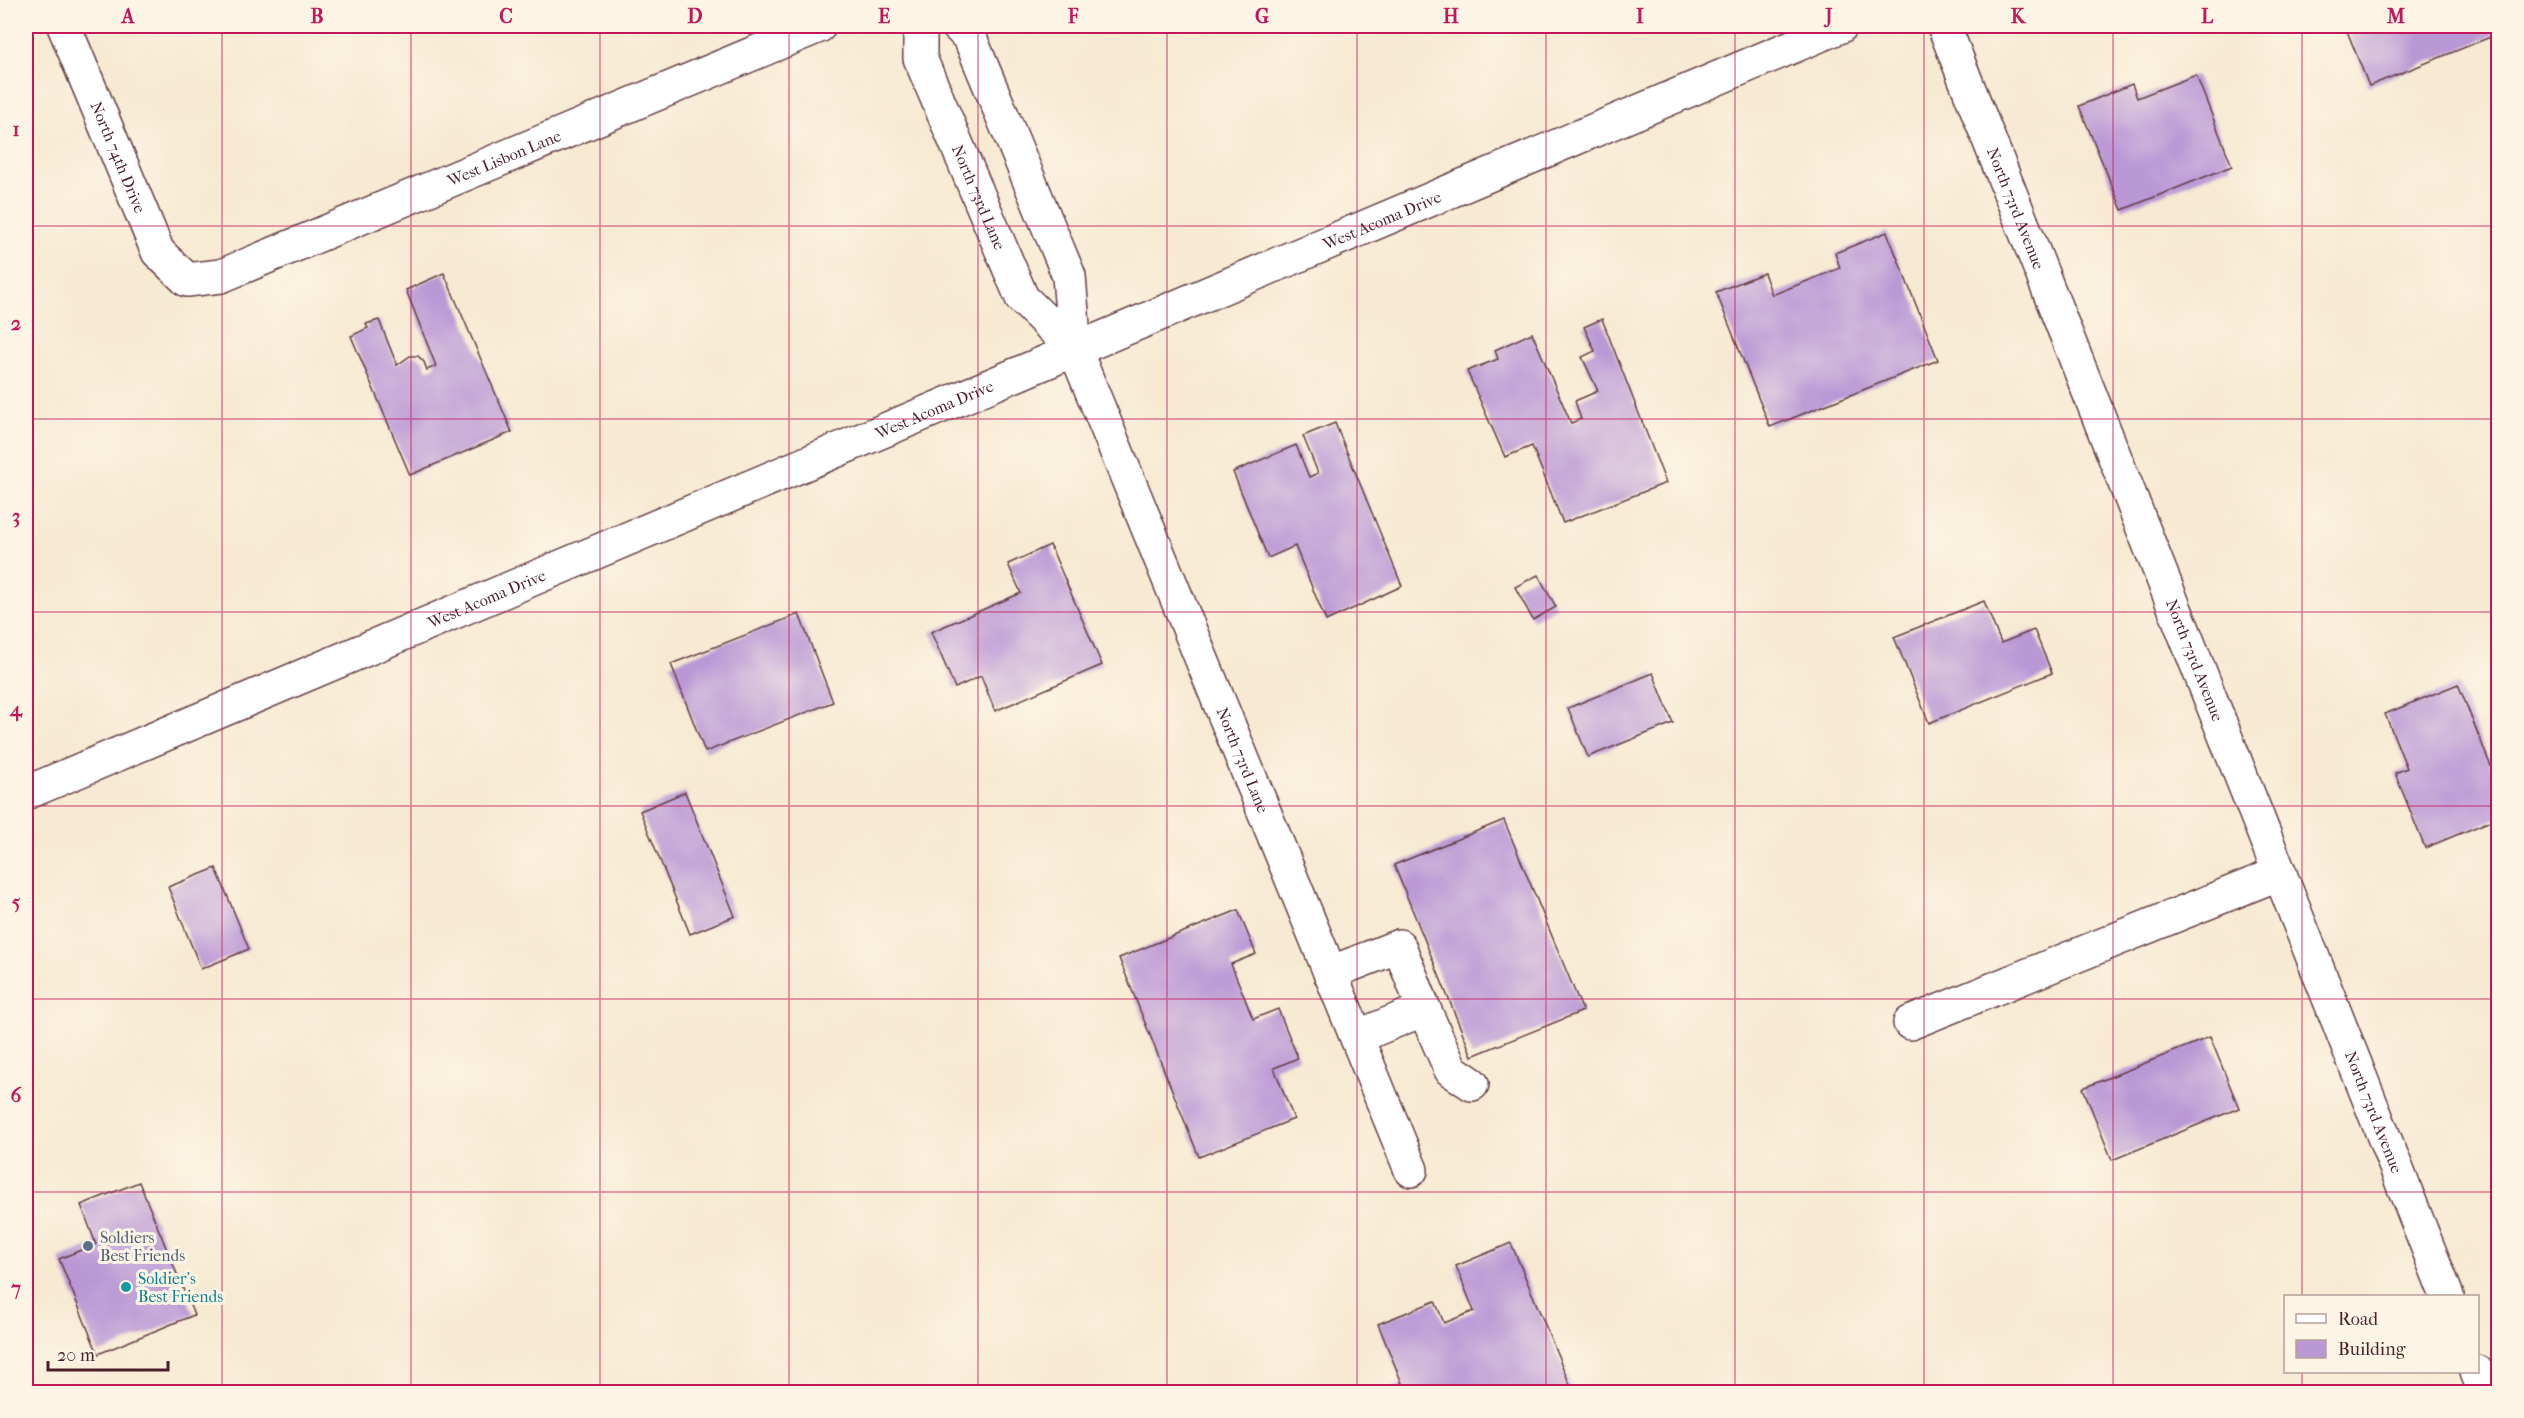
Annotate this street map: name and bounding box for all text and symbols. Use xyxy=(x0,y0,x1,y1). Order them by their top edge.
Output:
text: A xyxy=(120,5,136,28)
text: B xyxy=(310,5,324,28)
text: C xyxy=(499,5,513,28)
text: D xyxy=(687,5,703,28)
text: E xyxy=(878,5,890,28)
text: F xyxy=(1067,5,1079,28)
text: G xyxy=(1255,5,1269,28)
text: H xyxy=(1443,5,1459,28)
text: I xyxy=(1636,5,1644,28)
text: J xyxy=(1823,5,1833,28)
text: K xyxy=(2011,5,2027,28)
text: L xyxy=(2201,5,2214,28)
text: M xyxy=(2386,5,2406,28)
street label: North 74th Drive xyxy=(86,99,150,216)
text: 1 xyxy=(12,118,20,141)
street label: West Lisbon Lane xyxy=(444,126,564,191)
street label: North 73rd Lane xyxy=(948,142,1009,253)
street label: North 73rd Avenue xyxy=(1983,145,2048,272)
street label: West Acoma Drive xyxy=(1319,187,1444,254)
text: 2 xyxy=(11,312,21,335)
street label: West Acoma Drive xyxy=(872,376,996,443)
text: 3 xyxy=(12,505,20,528)
street label: West Acoma Drive xyxy=(424,565,549,633)
street label: North 73rd Avenue xyxy=(2162,596,2227,724)
text: 4 xyxy=(9,698,23,722)
street label: North 73rd Lane xyxy=(1212,705,1273,816)
text: 5 xyxy=(12,891,21,914)
street label: North 73rd Avenue xyxy=(2341,1048,2406,1176)
text: 6 xyxy=(11,1084,23,1107)
place label: Soldiers Best Friends xyxy=(100,1228,185,1265)
marker: Soldiers Best Friends xyxy=(81,1239,95,1253)
place label: Soldier's Best Friends xyxy=(138,1269,223,1306)
text: 7 xyxy=(10,1277,21,1300)
marker: Soldier's Best Friends xyxy=(119,1280,133,1294)
legend xyxy=(2284,1295,2479,1373)
text: Road xyxy=(2338,1309,2378,1330)
scale bar xyxy=(48,1334,168,1372)
text: Building xyxy=(2338,1339,2406,1360)
text: 20 m xyxy=(57,1345,95,1366)

